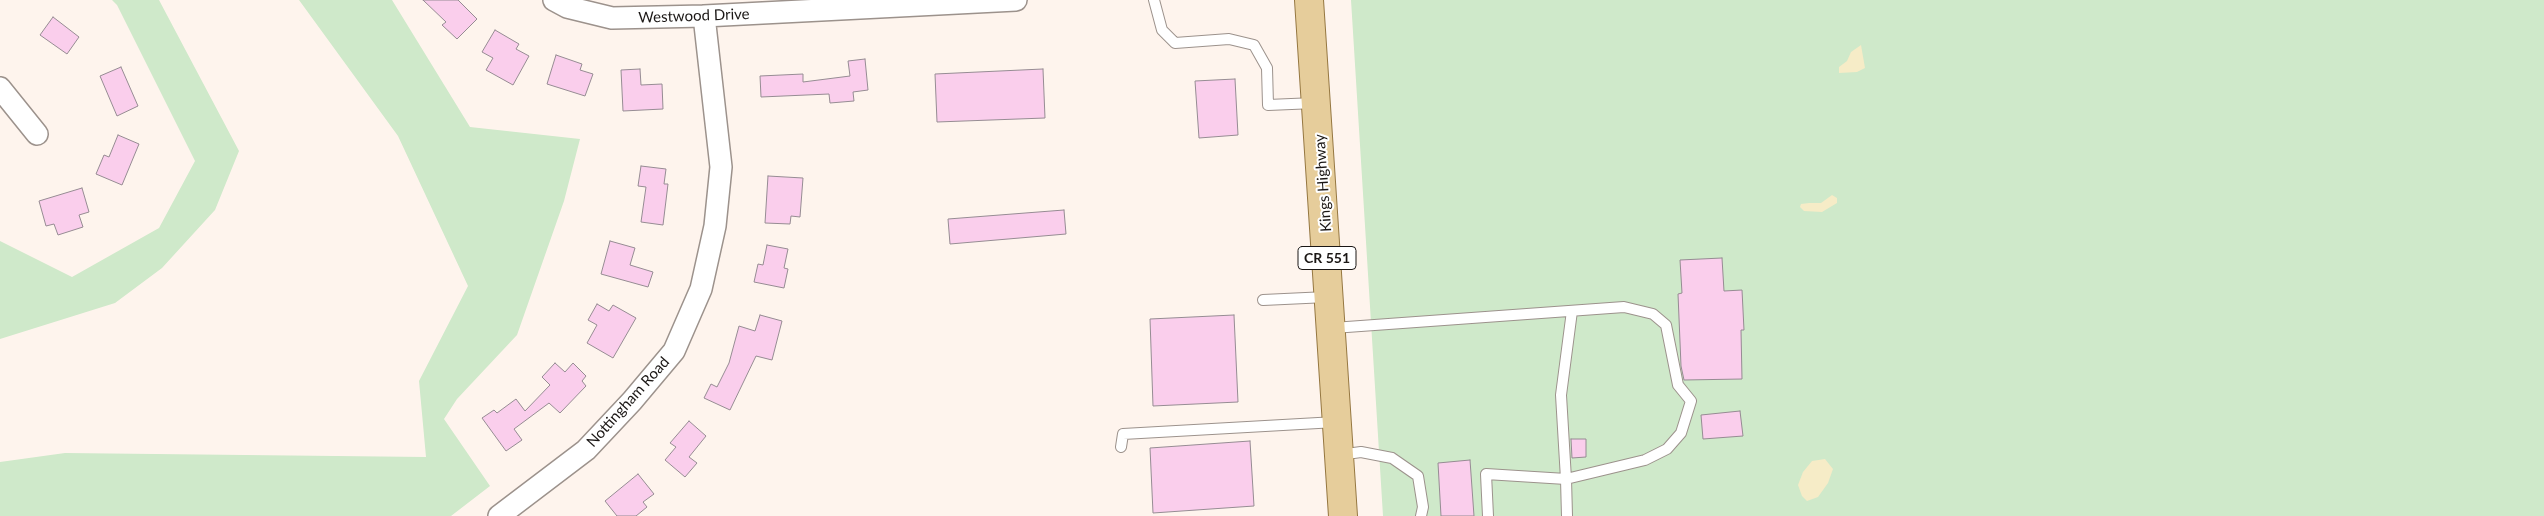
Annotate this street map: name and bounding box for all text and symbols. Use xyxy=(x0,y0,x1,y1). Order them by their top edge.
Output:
street label: Westwood Drive xyxy=(638,5,750,27)
street label: Kings Highway xyxy=(1311,134,1335,232)
road number: CR 551 xyxy=(1298,247,1356,270)
street label: Nottingham Road xyxy=(583,353,673,451)

